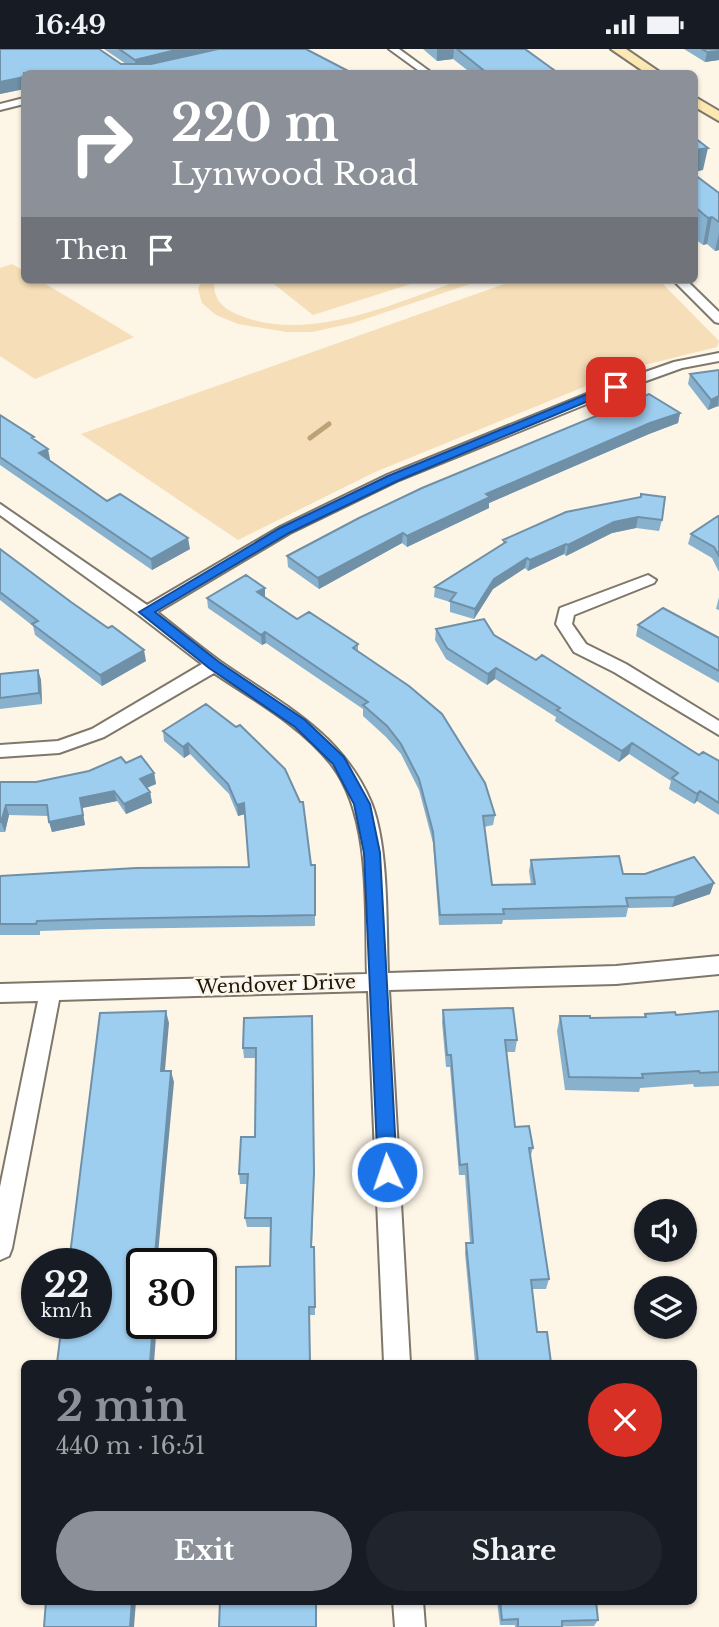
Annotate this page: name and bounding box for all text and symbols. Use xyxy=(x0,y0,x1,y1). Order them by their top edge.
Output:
text: 16:49 xyxy=(35,9,106,41)
text: 220 m xyxy=(171,93,339,154)
icon: right xyxy=(56,98,147,189)
text: Lynwood Road xyxy=(171,154,418,194)
icon: arrive xyxy=(142,231,180,269)
text: Then xyxy=(56,234,128,266)
pin xyxy=(586,357,646,417)
icon: arrive xyxy=(597,368,635,406)
street label: Wendover Drive xyxy=(195,970,356,999)
position arrow xyxy=(350,1135,424,1209)
map controls xyxy=(634,1199,697,1339)
button: sound xyxy=(634,1199,697,1262)
speed limit sign: 30 xyxy=(126,1248,217,1339)
text: 22 xyxy=(44,1263,89,1306)
button: layers xyxy=(634,1276,697,1339)
text: km/h xyxy=(41,1300,92,1322)
text: 2 min xyxy=(56,1380,187,1432)
button: close xyxy=(588,1383,662,1457)
text: 440 m · 16:51 xyxy=(56,1432,205,1460)
button: Exit xyxy=(56,1511,352,1591)
button: Share xyxy=(366,1511,662,1591)

